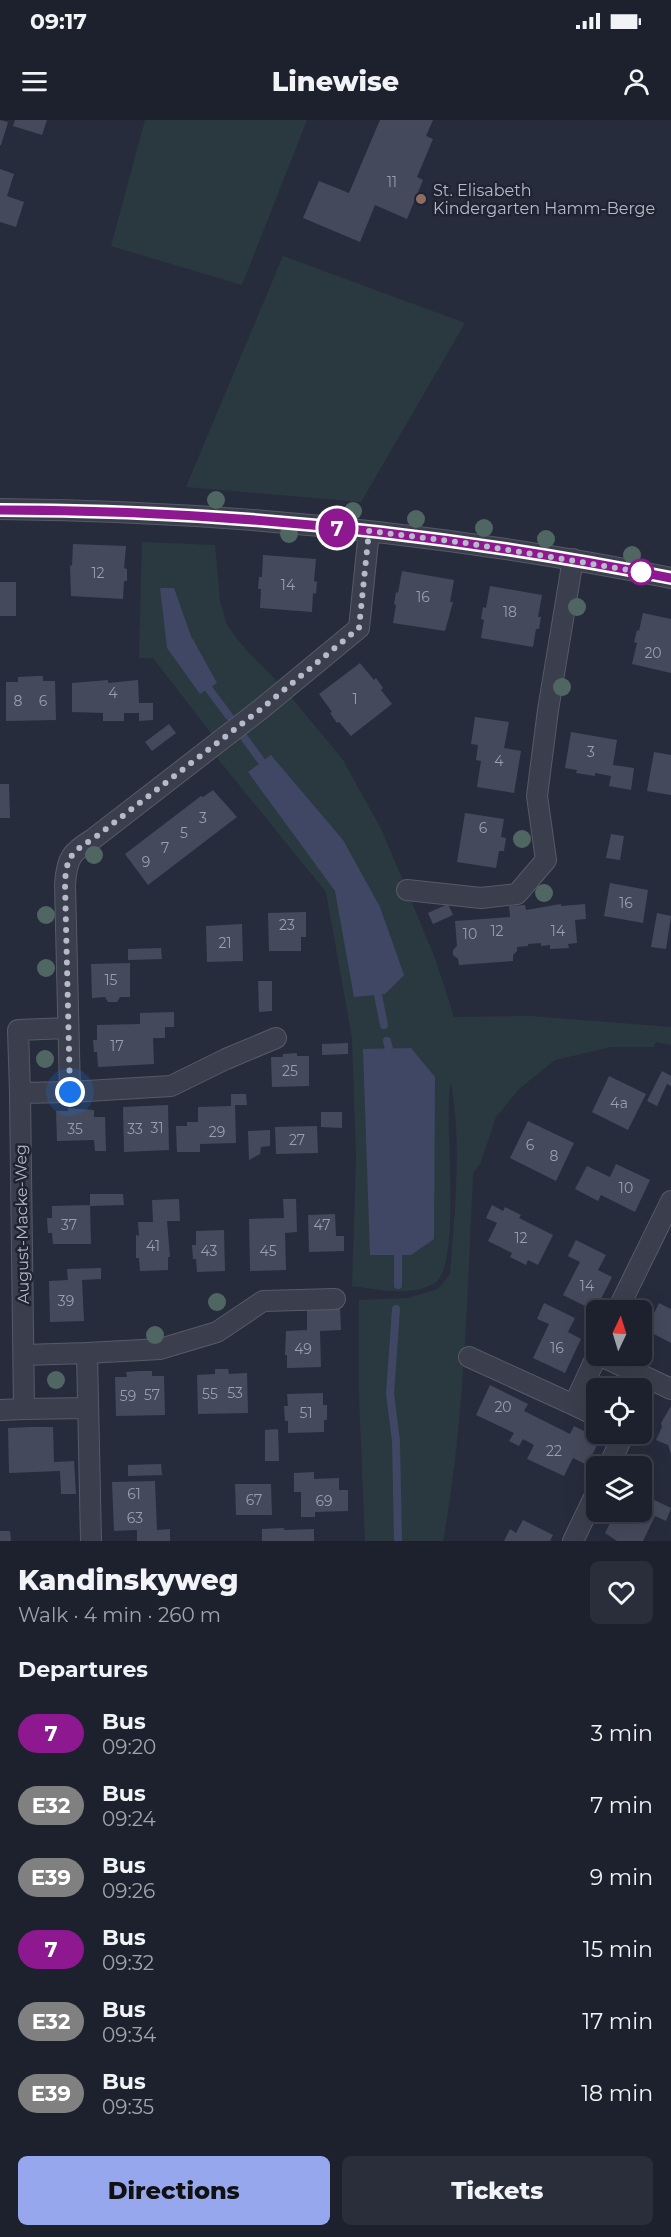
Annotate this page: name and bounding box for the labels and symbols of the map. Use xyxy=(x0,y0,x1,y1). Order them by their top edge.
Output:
house number: 11 xyxy=(387,173,397,191)
place label: St. Elisabeth Kindergarten Hamm-Berge xyxy=(433,181,655,218)
marker: St. Elisabeth Kindergarten Hamm-Berge xyxy=(414,192,428,206)
line badge: 7 xyxy=(318,508,356,548)
unlabelled marker xyxy=(628,559,654,585)
house number: 12 xyxy=(91,564,105,582)
house number: 14 xyxy=(281,576,296,594)
house number: 16 xyxy=(416,588,430,606)
house number: 18 xyxy=(503,603,517,621)
house number: 20 xyxy=(644,644,662,662)
house number: 4 xyxy=(108,684,118,702)
house number: 1 xyxy=(352,690,358,708)
house number: 8 xyxy=(14,692,23,710)
house number: 6 xyxy=(39,692,48,710)
house number: 3 xyxy=(587,743,595,761)
house number: 4 xyxy=(494,752,504,770)
house number: 3 xyxy=(199,809,207,827)
house number: 6 xyxy=(479,819,488,837)
house number: 5 xyxy=(180,824,188,842)
house number: 7 xyxy=(161,839,169,857)
house number: 9 xyxy=(142,853,150,871)
house number: 16 xyxy=(619,894,633,912)
house number: 23 xyxy=(279,916,295,934)
house number: 12 xyxy=(490,922,504,940)
house number: 14 xyxy=(551,922,566,940)
house number: 10 xyxy=(463,925,477,943)
house number: 21 xyxy=(218,934,232,952)
house number: 15 xyxy=(105,971,118,989)
house number: 17 xyxy=(110,1037,124,1055)
house number: 25 xyxy=(282,1062,298,1080)
your location xyxy=(55,1077,85,1107)
house number: 4a xyxy=(610,1094,628,1112)
house number: 31 xyxy=(151,1119,163,1137)
house number: 35 xyxy=(67,1120,83,1138)
house number: 33 xyxy=(127,1120,143,1138)
house number: 29 xyxy=(209,1123,225,1141)
house number: 27 xyxy=(289,1131,305,1149)
house number: 6 xyxy=(526,1136,535,1154)
street label: August-Macke-Weg xyxy=(11,1144,33,1304)
house number: 8 xyxy=(550,1147,559,1165)
house number: 10 xyxy=(619,1179,633,1197)
house number: 37 xyxy=(61,1216,77,1234)
house number: 47 xyxy=(314,1216,330,1234)
house number: 12 xyxy=(514,1229,528,1247)
house number: 41 xyxy=(146,1237,160,1255)
house number: 43 xyxy=(201,1242,218,1260)
house number: 45 xyxy=(259,1242,277,1260)
house number: 14 xyxy=(580,1277,595,1295)
house number: 39 xyxy=(58,1292,74,1310)
north arrow xyxy=(586,1300,652,1366)
house number: 16 xyxy=(550,1339,564,1357)
house number: 49 xyxy=(294,1340,312,1358)
house number: 53 xyxy=(227,1384,243,1402)
house number: 55 xyxy=(202,1385,218,1403)
house number: 57 xyxy=(144,1386,160,1404)
house number: 59 xyxy=(120,1387,136,1405)
house number: 20 xyxy=(494,1398,512,1416)
house number: 51 xyxy=(300,1404,312,1422)
house number: 22 xyxy=(546,1442,562,1460)
house number: 61 xyxy=(127,1485,141,1503)
house number: 67 xyxy=(246,1491,262,1509)
house number: 69 xyxy=(315,1492,333,1510)
house number: 63 xyxy=(127,1509,143,1527)

